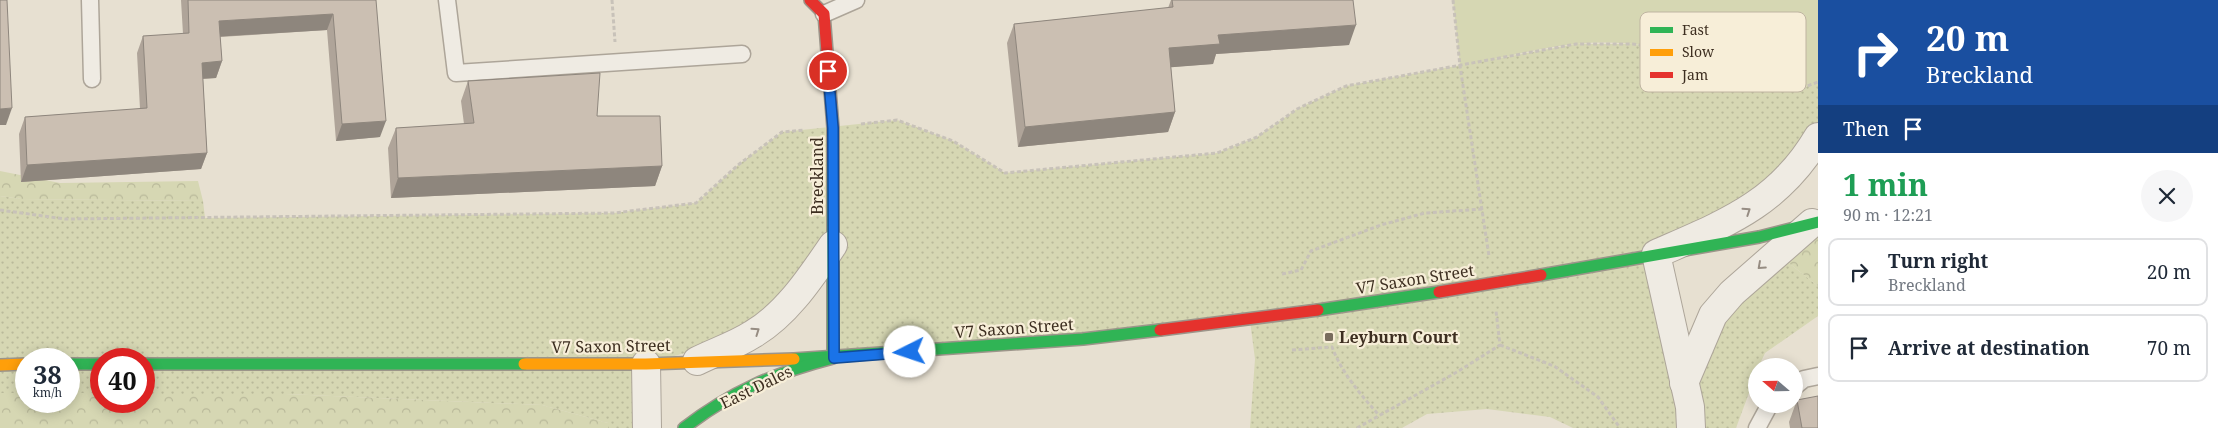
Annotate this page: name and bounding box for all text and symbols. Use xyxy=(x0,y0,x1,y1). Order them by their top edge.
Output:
legend xyxy=(1640,12,1806,92)
text: 20 m xyxy=(1926,14,2009,61)
text: Fast xyxy=(1682,20,1709,39)
icon: right xyxy=(1843,20,1908,85)
text: Slow xyxy=(1682,42,1715,61)
pin xyxy=(807,50,849,92)
icon: arrive xyxy=(814,57,842,85)
text: Breckland xyxy=(1926,59,2033,89)
text: Jam xyxy=(1681,65,1708,84)
icon: arrive xyxy=(1899,115,1927,143)
text: Then xyxy=(1843,116,1889,142)
street label: Breckland xyxy=(806,137,828,215)
text: 1 min xyxy=(1843,164,1928,205)
button: close xyxy=(2141,170,2193,222)
text: 90 m · 12:21 xyxy=(1843,204,1933,226)
one-way arrow xyxy=(1741,208,1750,217)
text: Turn right xyxy=(1888,248,1988,274)
icon: right xyxy=(1845,258,1873,286)
street label: V7 Saxon Street xyxy=(1354,259,1476,299)
text: 20 m xyxy=(2147,259,2191,285)
one-way arrow xyxy=(1758,260,1767,269)
text: Breckland xyxy=(1888,274,1966,296)
street label: V7 Saxon Street xyxy=(954,313,1075,343)
position arrow xyxy=(883,325,935,377)
place label: Leyburn Court xyxy=(1339,326,1459,348)
one-way arrow xyxy=(750,329,759,337)
marker: Leyburn Court xyxy=(1323,331,1335,343)
street label: V7 Saxon Street xyxy=(551,334,671,358)
icon: arrive xyxy=(1845,334,1873,362)
text: Arrive at destination xyxy=(1888,335,2090,361)
text: 70 m xyxy=(2147,335,2191,361)
speed limit sign: 40 xyxy=(90,348,155,413)
text: 38 xyxy=(33,357,62,391)
north arrow xyxy=(1748,358,1802,412)
map controls xyxy=(1748,358,1803,413)
street label: East Dales xyxy=(716,360,796,414)
text: km/h xyxy=(33,384,62,401)

